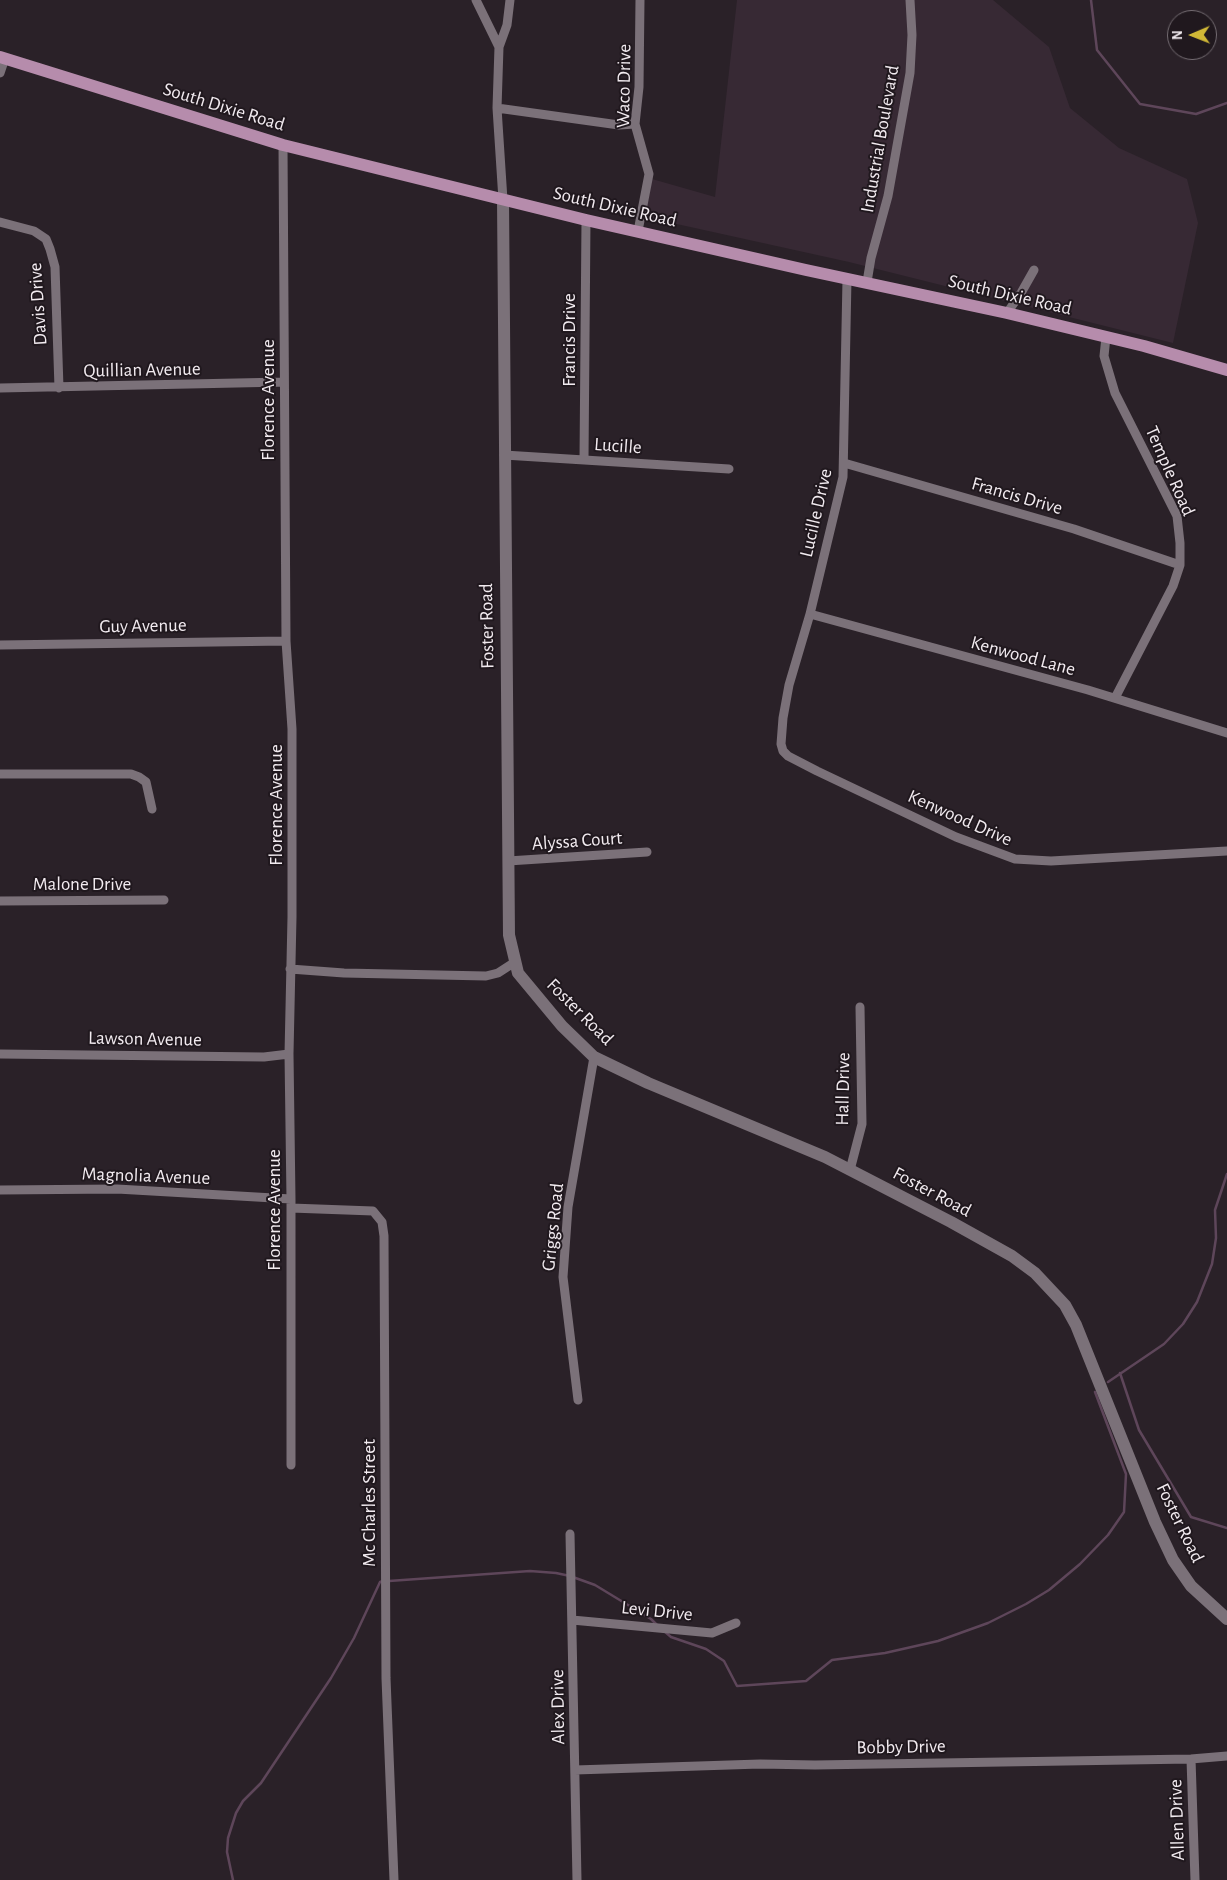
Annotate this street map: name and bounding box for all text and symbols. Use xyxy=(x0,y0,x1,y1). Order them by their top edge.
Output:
north arrow xyxy=(1167,10,1217,60)
text: N xyxy=(1171,30,1185,40)
street label: Waco Drive xyxy=(612,44,636,128)
street label: Industrial Boulevard xyxy=(856,63,904,215)
street label: South Dixie Road xyxy=(160,78,288,136)
street label: South Dixie Road xyxy=(551,182,679,232)
street label: Davis Drive xyxy=(24,262,52,346)
street label: South Dixie Road xyxy=(946,270,1074,320)
street label: Francis Drive xyxy=(558,293,580,387)
street label: Florence Avenue xyxy=(257,339,279,461)
street label: Quillian Avenue xyxy=(83,358,201,382)
street label: Temple Road xyxy=(1140,422,1200,520)
street label: Lucille xyxy=(593,433,643,459)
street label: Lucille Drive xyxy=(795,466,837,560)
street label: Francis Drive xyxy=(969,472,1065,520)
street label: Foster Road xyxy=(475,583,499,669)
street label: Guy Avenue xyxy=(99,614,187,638)
street label: Kenwood Lane xyxy=(968,631,1078,681)
street label: Florence Avenue xyxy=(265,744,287,866)
street label: Kenwood Drive xyxy=(904,785,1016,851)
street label: Alyssa Court xyxy=(531,826,623,856)
street label: Malone Drive xyxy=(33,873,131,895)
street label: Foster Road xyxy=(542,974,618,1050)
street label: Lawson Avenue xyxy=(88,1027,202,1051)
street label: Hall Drive xyxy=(831,1052,855,1126)
street label: Florence Avenue xyxy=(263,1149,285,1271)
street label: Magnolia Avenue xyxy=(81,1162,211,1190)
street label: Foster Road xyxy=(889,1162,975,1222)
street label: Griggs Road xyxy=(537,1182,569,1272)
street label: Mc Charles Street xyxy=(358,1439,380,1567)
street label: Foster Road xyxy=(1151,1480,1209,1566)
street label: Levi Drive xyxy=(620,1596,694,1626)
street label: Alex Drive xyxy=(546,1669,570,1745)
street label: Bobby Drive xyxy=(856,1735,946,1759)
street label: Allen Drive xyxy=(1164,1779,1190,1861)

